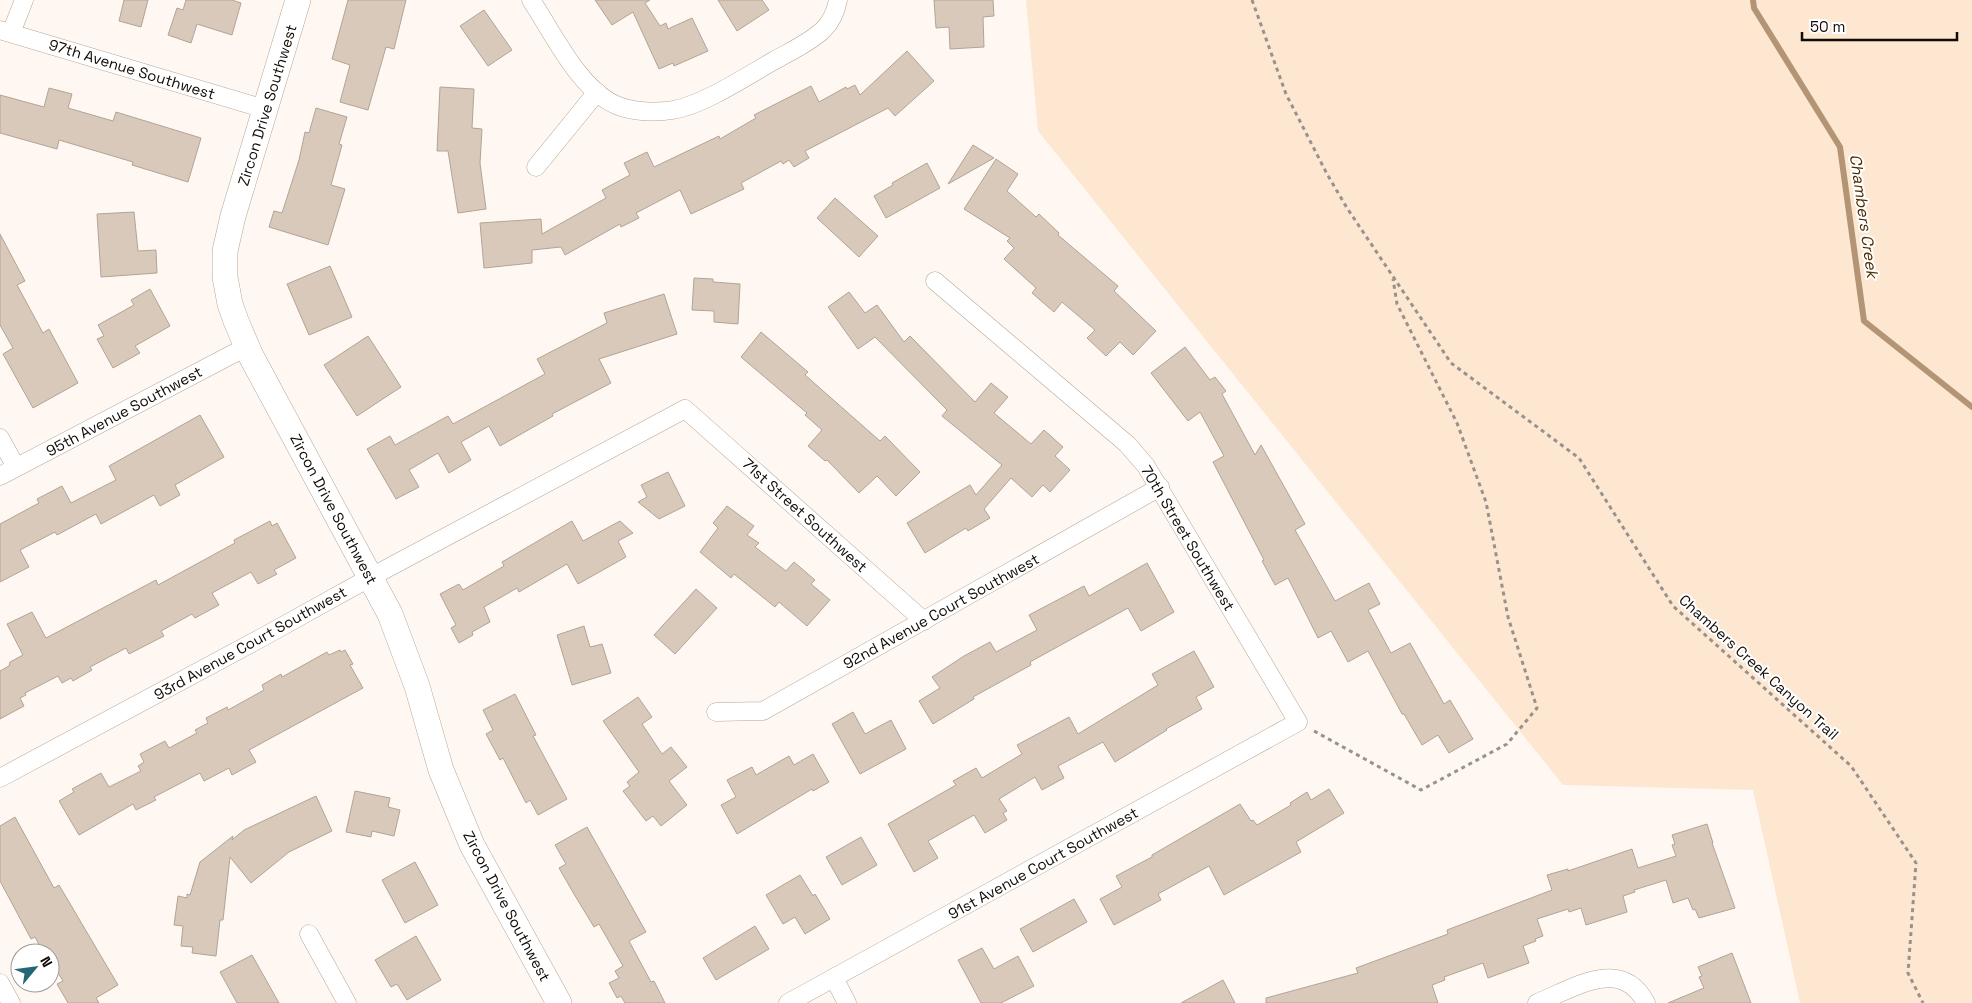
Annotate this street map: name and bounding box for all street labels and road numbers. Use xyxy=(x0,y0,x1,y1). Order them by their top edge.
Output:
street label: Zircon Drive Southwest xyxy=(233,22,301,188)
street label: 97th Avenue Southwest xyxy=(47,35,218,103)
street label: 95th Avenue Southwest xyxy=(43,362,205,460)
street label: Zircon Drive Southwest xyxy=(286,430,382,588)
street label: 71st Street Southwest xyxy=(739,454,872,576)
street label: 70th Street Southwest xyxy=(1137,462,1239,614)
street label: 92nd Avenue Court Southwest xyxy=(840,549,1042,673)
street label: 93rd Avenue Court Southwest xyxy=(150,582,350,704)
street label: Chambers Creek Canyon Trail xyxy=(1675,590,1843,744)
street label: 91st Avenue Court Southwest xyxy=(945,803,1141,923)
street label: Zircon Drive Southwest xyxy=(459,827,555,985)

